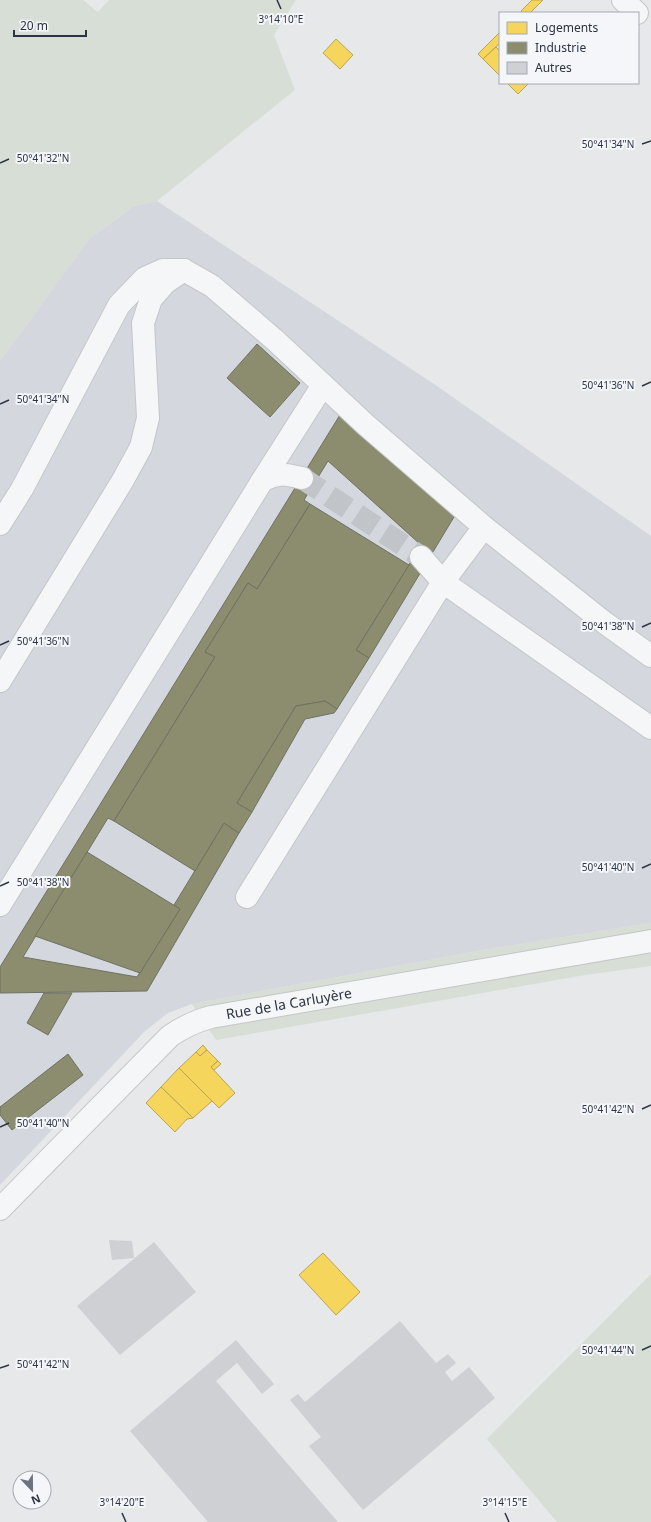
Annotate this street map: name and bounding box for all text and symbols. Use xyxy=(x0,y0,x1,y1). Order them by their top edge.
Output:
scale bar xyxy=(14,12,86,38)
text: 3°14'10"E xyxy=(259,12,303,26)
legend xyxy=(499,12,639,84)
text: 20 m xyxy=(20,17,48,34)
text: Logements xyxy=(535,19,598,36)
text: Industrie xyxy=(535,39,586,56)
text: Autres xyxy=(535,59,572,76)
text: 50°41'34"N xyxy=(582,137,634,151)
text: 50°41'32"N xyxy=(17,151,69,165)
text: 50°41'36"N xyxy=(582,378,634,392)
text: 50°41'34"N xyxy=(17,392,69,406)
text: 50°41'38"N xyxy=(582,619,634,633)
text: 50°41'36"N xyxy=(17,634,69,648)
text: 50°41'40"N xyxy=(582,860,634,874)
text: 50°41'38"N xyxy=(17,875,69,889)
street label: Rue de la Carluyère xyxy=(224,983,353,1023)
text: 50°41'42"N xyxy=(582,1102,634,1116)
text: 50°41'40"N xyxy=(17,1116,69,1130)
text: 50°41'44"N xyxy=(582,1343,634,1357)
text: 50°41'42"N xyxy=(17,1357,69,1371)
north arrow xyxy=(12,1470,52,1510)
text: N xyxy=(29,1491,43,1508)
text: 3°14'20"E xyxy=(100,1495,144,1509)
text: 3°14'15"E xyxy=(483,1495,527,1509)

